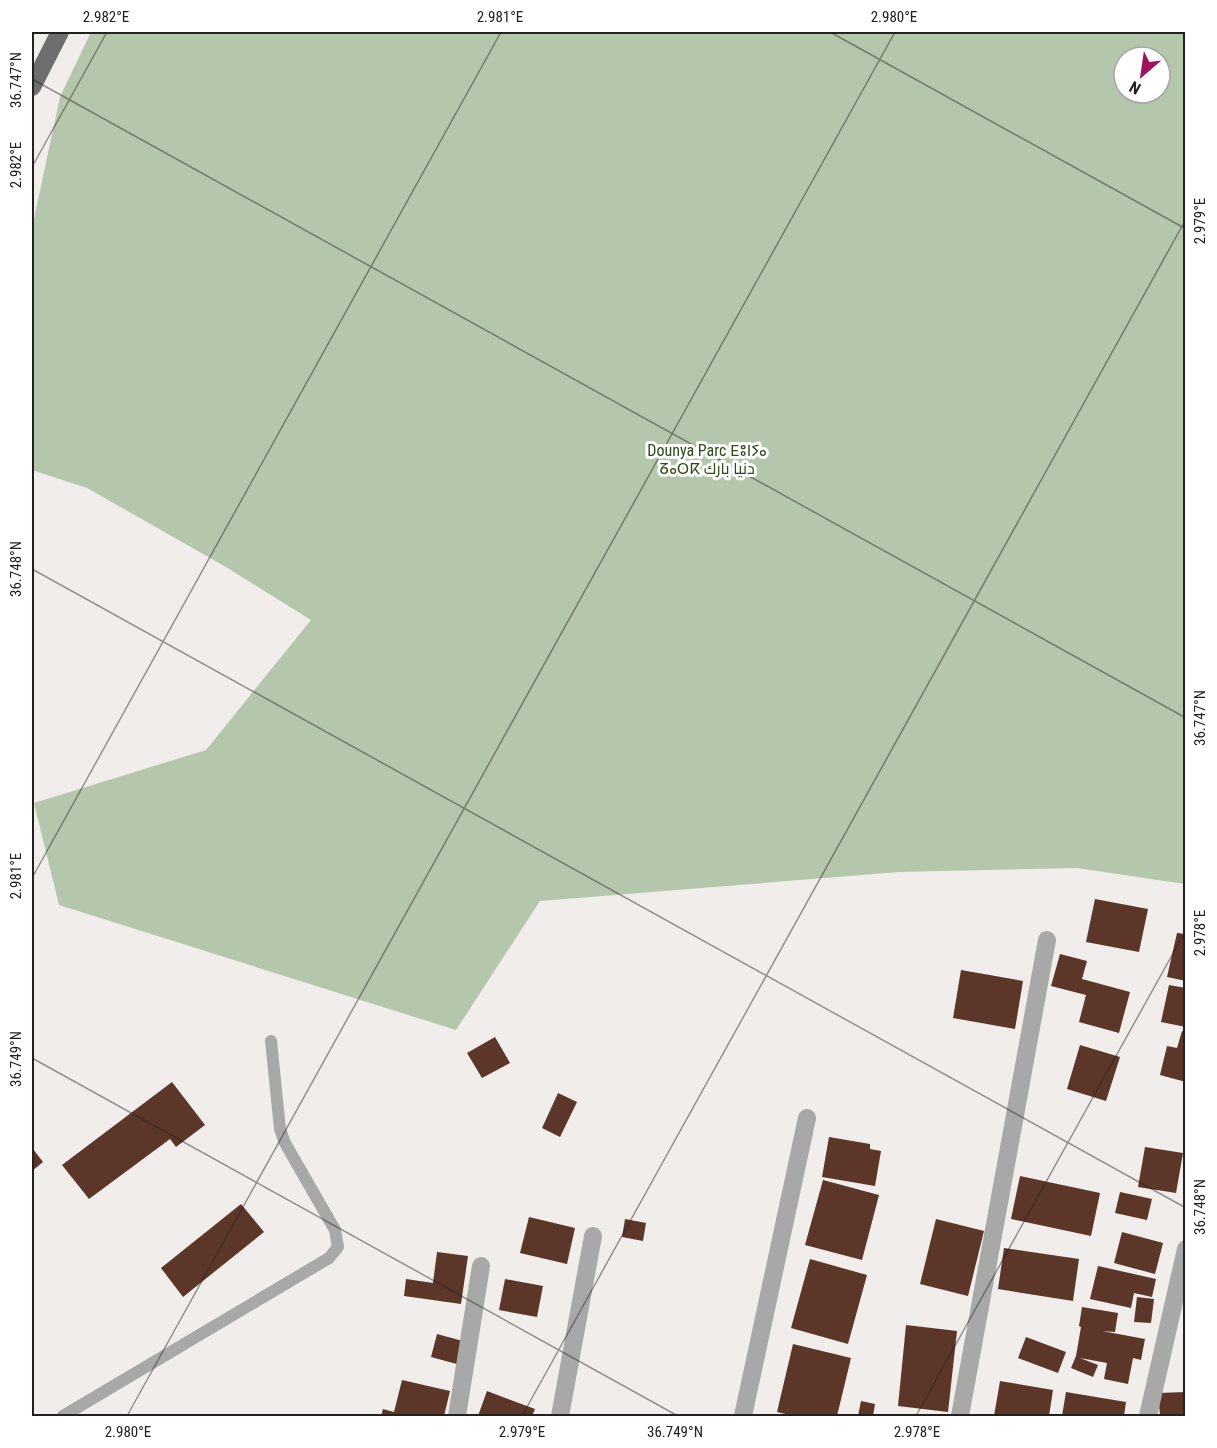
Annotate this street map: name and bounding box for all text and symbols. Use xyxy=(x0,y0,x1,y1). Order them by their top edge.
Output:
text: 2.982°E xyxy=(83,8,129,26)
text: 2.981°E xyxy=(477,8,523,26)
text: 2.980°E xyxy=(871,8,917,26)
north arrow xyxy=(1112,45,1172,105)
text: 36.747°N xyxy=(7,52,25,108)
text: N xyxy=(1126,77,1144,98)
text: 2.982°E xyxy=(7,142,25,188)
text: 2.979°E xyxy=(1191,198,1209,244)
park label: Dounya Parc ⴹⵓⵏⵢⴰ ⵒⴰⵔⴽ دنيا بارك xyxy=(647,441,767,478)
text: 36.748°N xyxy=(7,541,25,597)
text: 36.747°N xyxy=(1191,690,1209,746)
text: 2.981°E xyxy=(7,853,25,899)
text: 2.978°E xyxy=(1191,910,1209,956)
text: 36.749°N xyxy=(7,1031,25,1087)
text: 36.748°N xyxy=(1191,1179,1209,1235)
text: 2.980°E xyxy=(105,1423,151,1441)
text: 2.979°E xyxy=(499,1423,545,1441)
text: 36.749°N xyxy=(647,1423,703,1441)
text: 2.978°E xyxy=(894,1423,940,1441)

